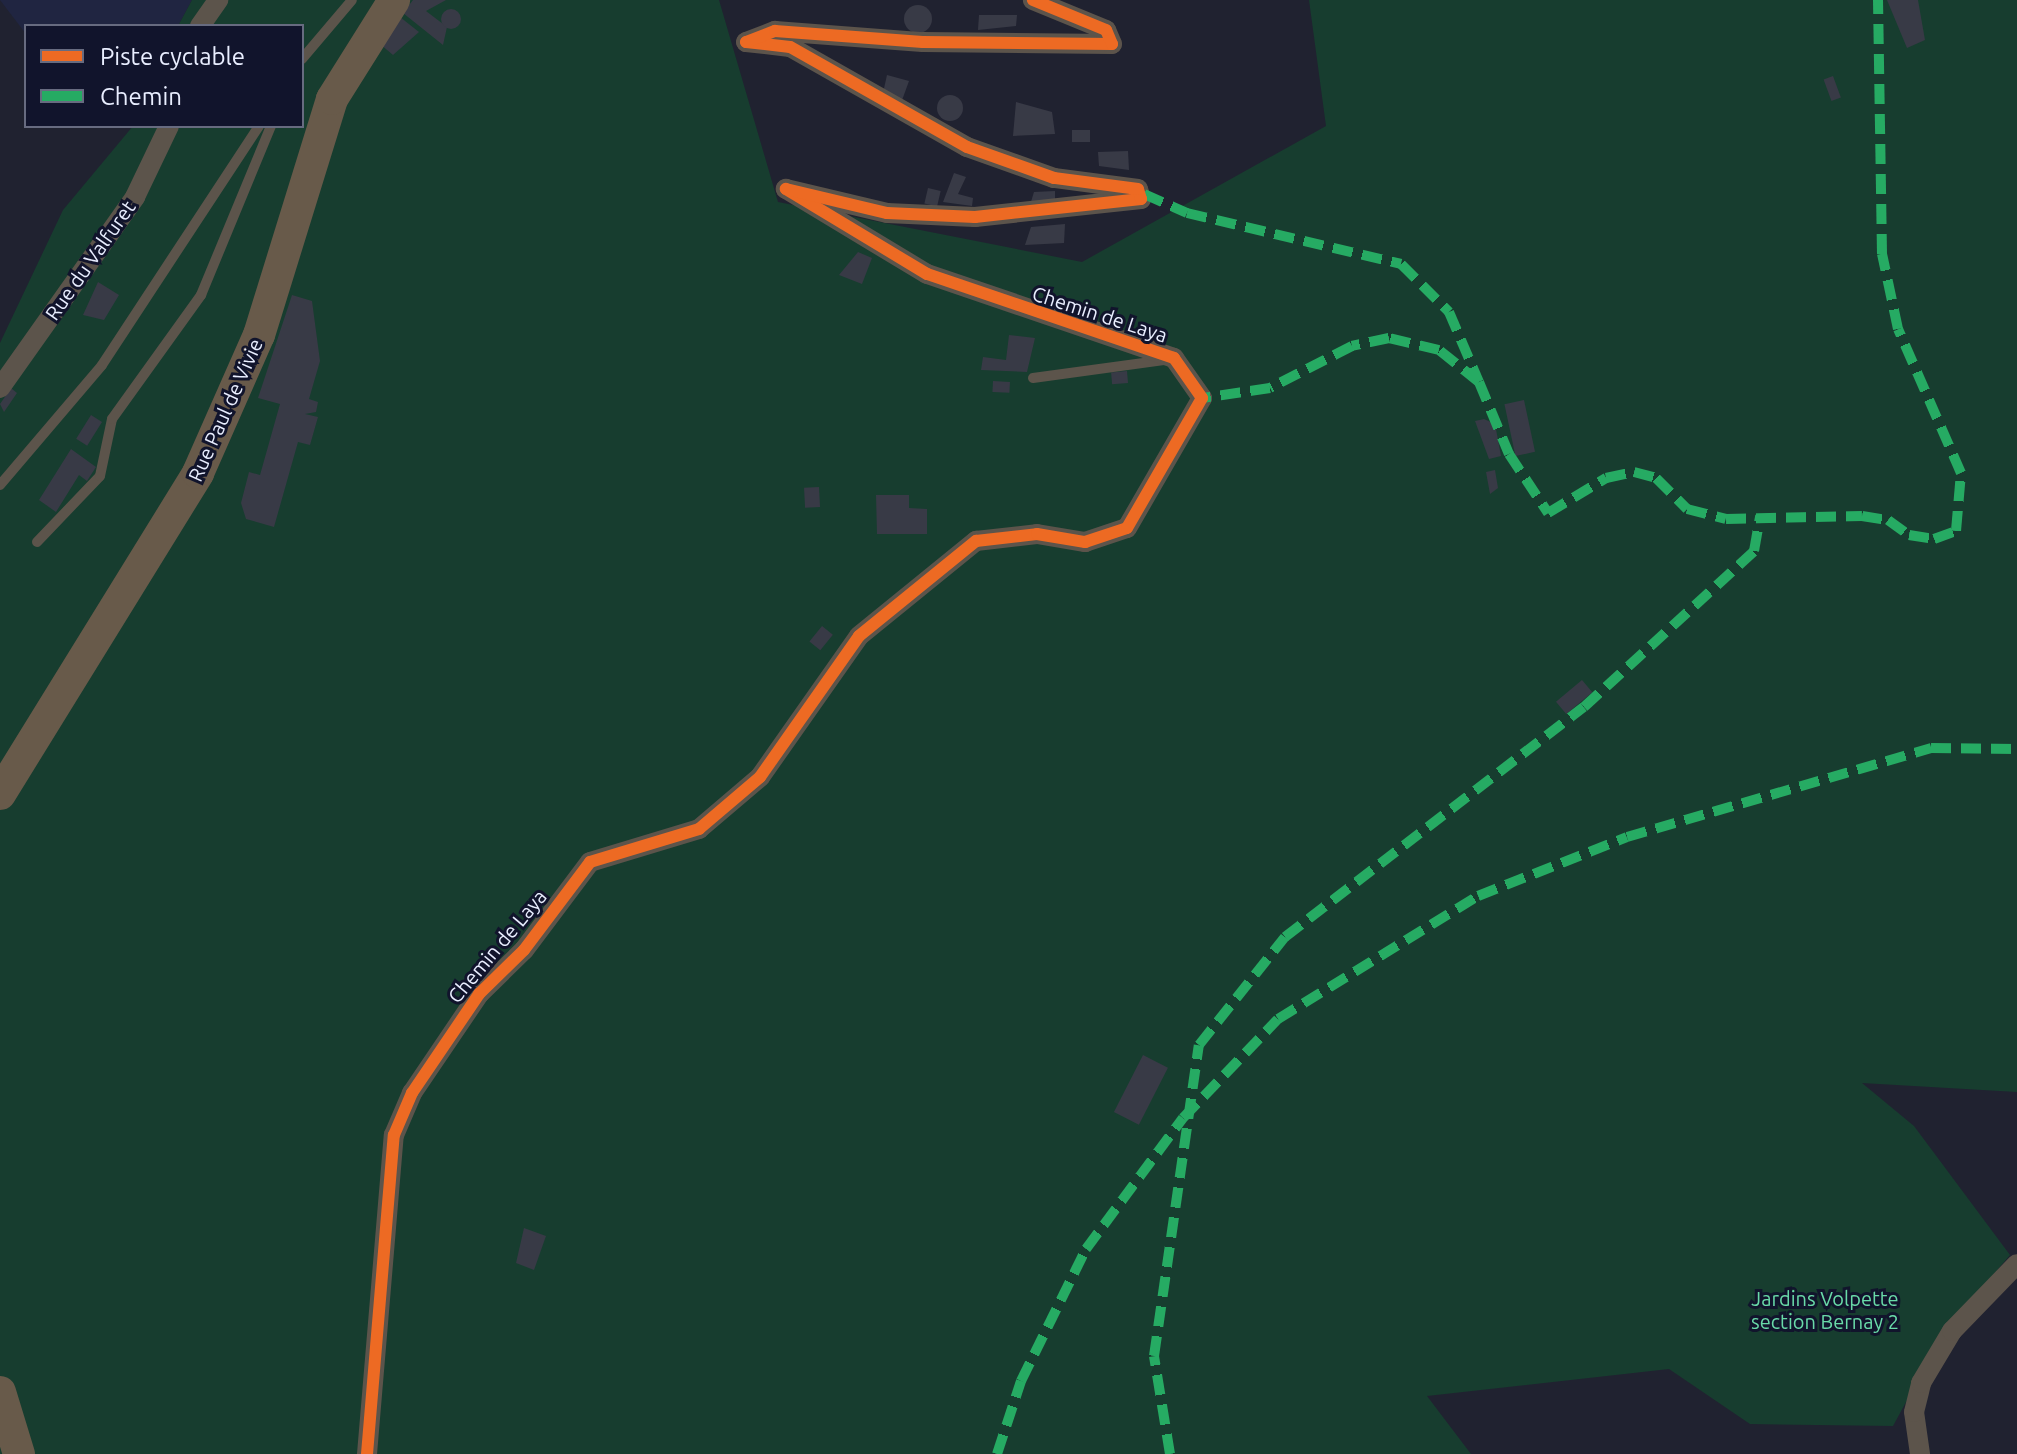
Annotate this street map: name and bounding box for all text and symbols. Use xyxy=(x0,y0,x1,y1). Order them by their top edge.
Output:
legend xyxy=(24,24,304,128)
text: Piste cyclable xyxy=(100,43,245,70)
text: Chemin xyxy=(100,83,182,110)
street label: Rue du Valfuret xyxy=(40,196,140,324)
street label: Chemin de Laya xyxy=(1029,281,1171,347)
street label: Rue Paul de Vivie xyxy=(183,335,267,485)
street label: Chemin de Laya xyxy=(443,884,551,1008)
park label: Jardins Volpette section Bernay 2 xyxy=(1751,1286,1899,1333)

